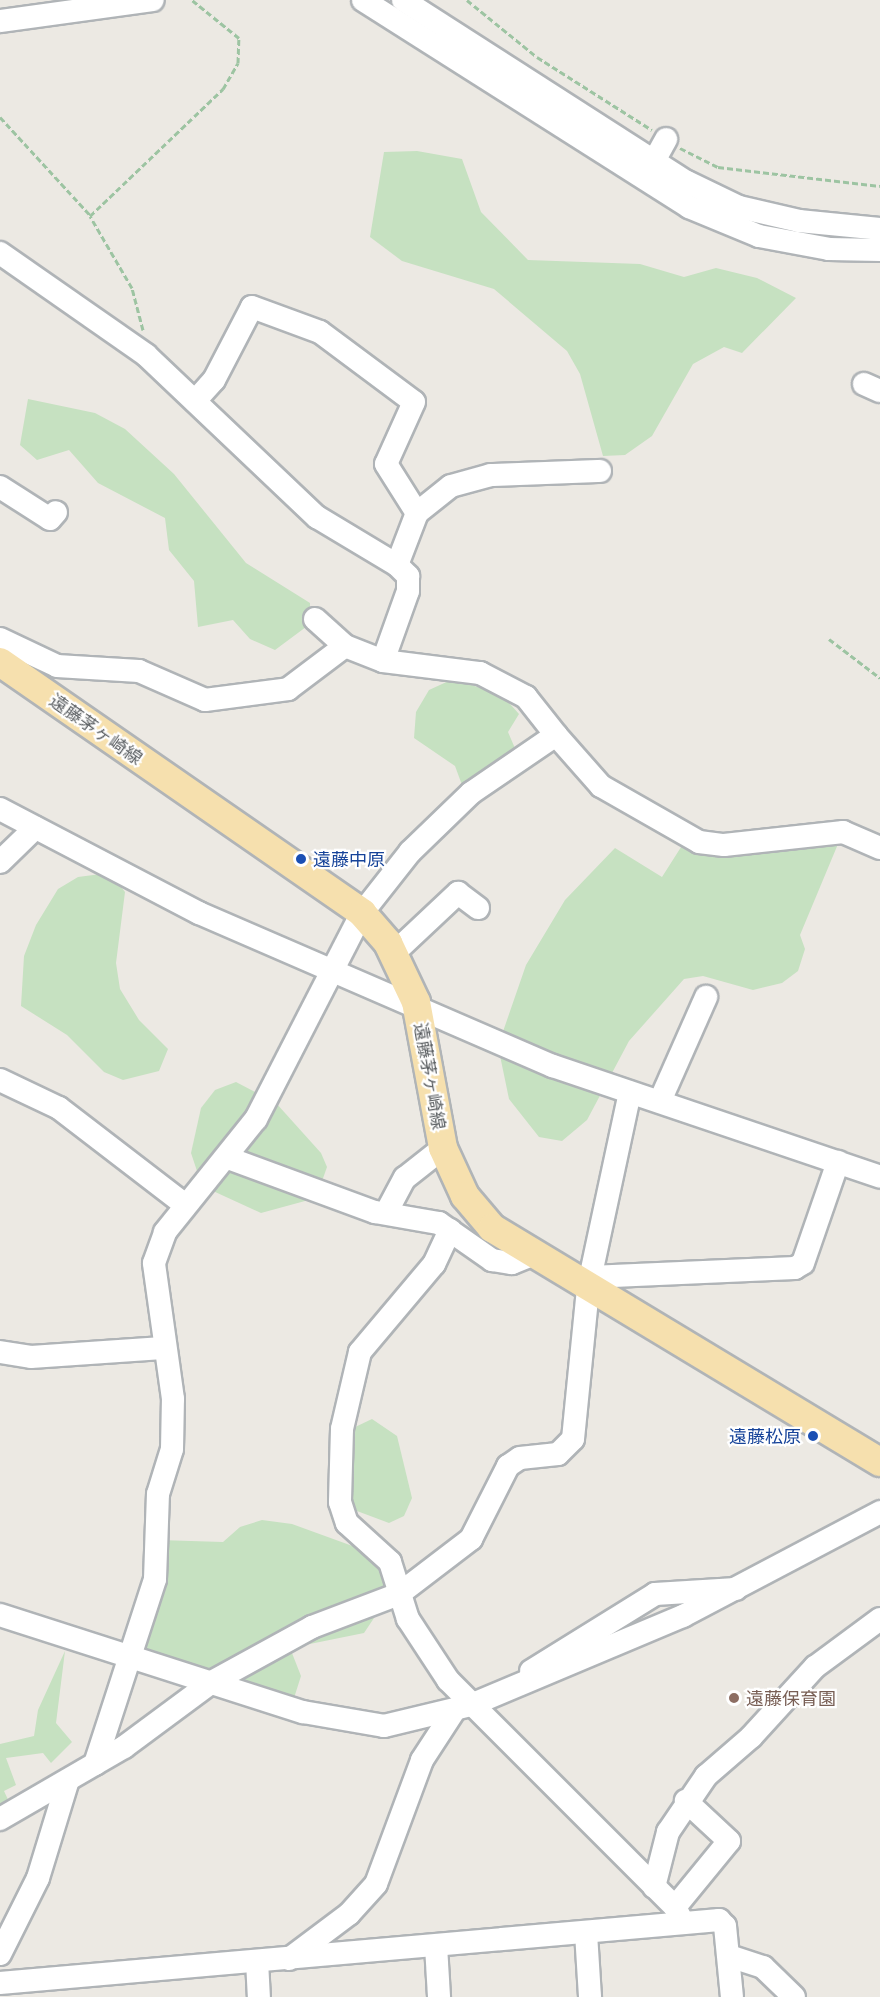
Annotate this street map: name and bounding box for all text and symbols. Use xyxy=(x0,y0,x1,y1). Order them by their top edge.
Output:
street label: 遠藤茅ヶ崎線 xyxy=(46,689,146,769)
place label: 遠藤中原 xyxy=(313,848,385,870)
marker: 遠藤中原 xyxy=(294,852,308,866)
street label: 遠藤茅ヶ崎線 xyxy=(410,1021,450,1131)
place label: 遠藤松原 xyxy=(729,1425,801,1447)
marker: 遠藤松原 xyxy=(806,1429,820,1443)
place label: 遠藤保育園 xyxy=(746,1687,836,1709)
marker: 遠藤保育園 xyxy=(727,1691,741,1705)

